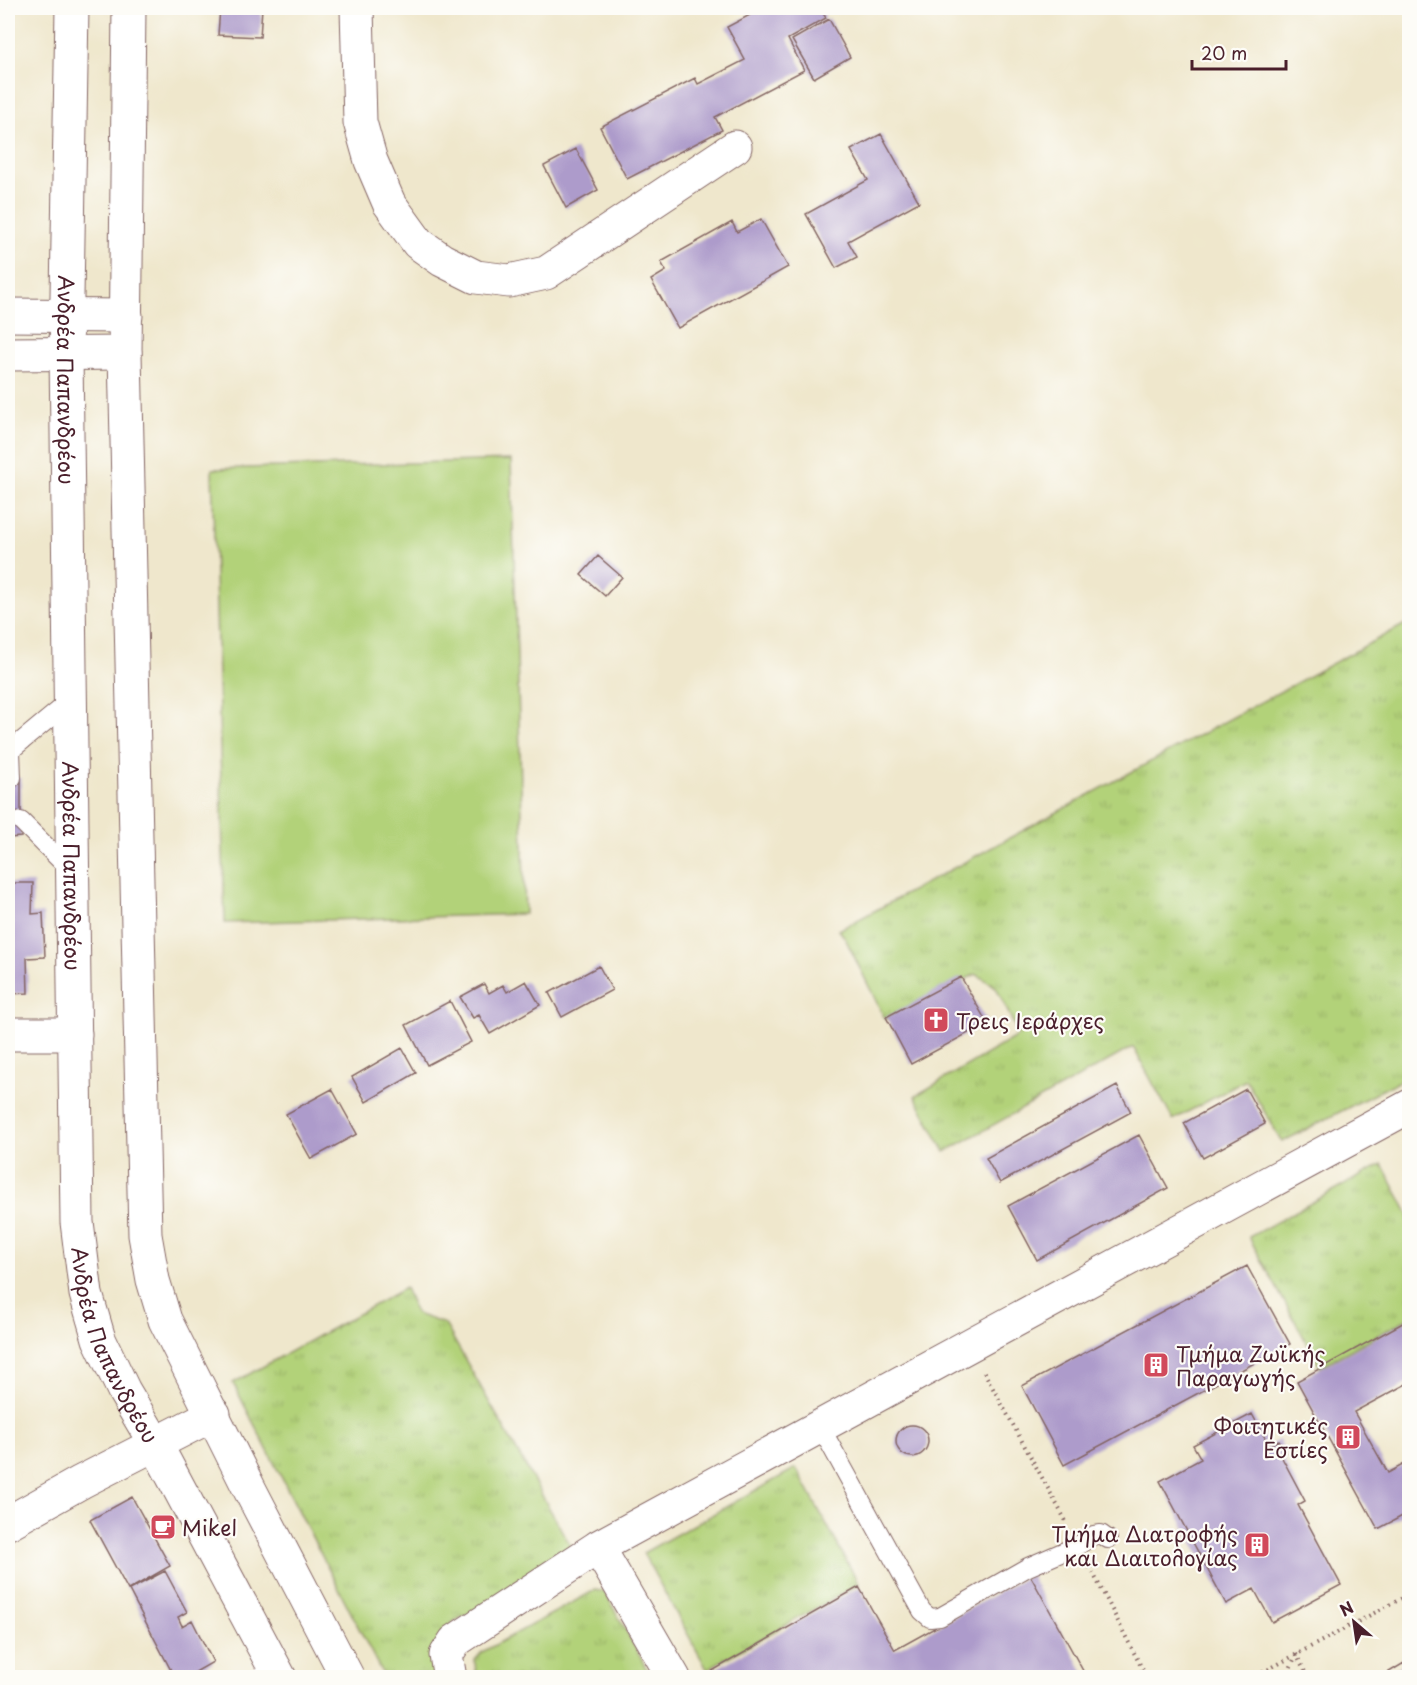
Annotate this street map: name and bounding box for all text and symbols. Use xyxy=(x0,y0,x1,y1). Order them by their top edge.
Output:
scale bar xyxy=(1192,33,1286,71)
text: 20 m xyxy=(1201,39,1247,66)
street label: Ανδρέα Παπανδρέου xyxy=(50,275,84,485)
street label: Ανδρέα Παπανδρέου xyxy=(55,761,90,971)
place label: Τρεις Ιεράρχες xyxy=(956,1004,1104,1036)
church icon: Τρεις Ιεράρχες xyxy=(921,1005,951,1035)
street label: Ανδρέα Παπανδρέου xyxy=(64,1245,167,1449)
place label: Τμήμα Ζωϊκής Παραγωγής xyxy=(1176,1337,1325,1393)
building icon: Τμήμα Ζωϊκής Παραγωγής xyxy=(1141,1350,1171,1380)
place label: Φοιτητικές Εστίες xyxy=(1214,1409,1328,1465)
building icon: Φοιτητικές Εστίες xyxy=(1333,1422,1363,1452)
place label: Mikel xyxy=(182,1511,237,1543)
cafe icon: Mikel xyxy=(148,1512,178,1542)
place label: Τμήμα Διατροφής και Διαιτολογίας xyxy=(1051,1517,1238,1573)
building icon: Τμήμα Διατροφής και Διαιτολογίας xyxy=(1242,1530,1272,1560)
north arrow xyxy=(1324,1592,1384,1652)
text: N xyxy=(1335,1594,1358,1622)

